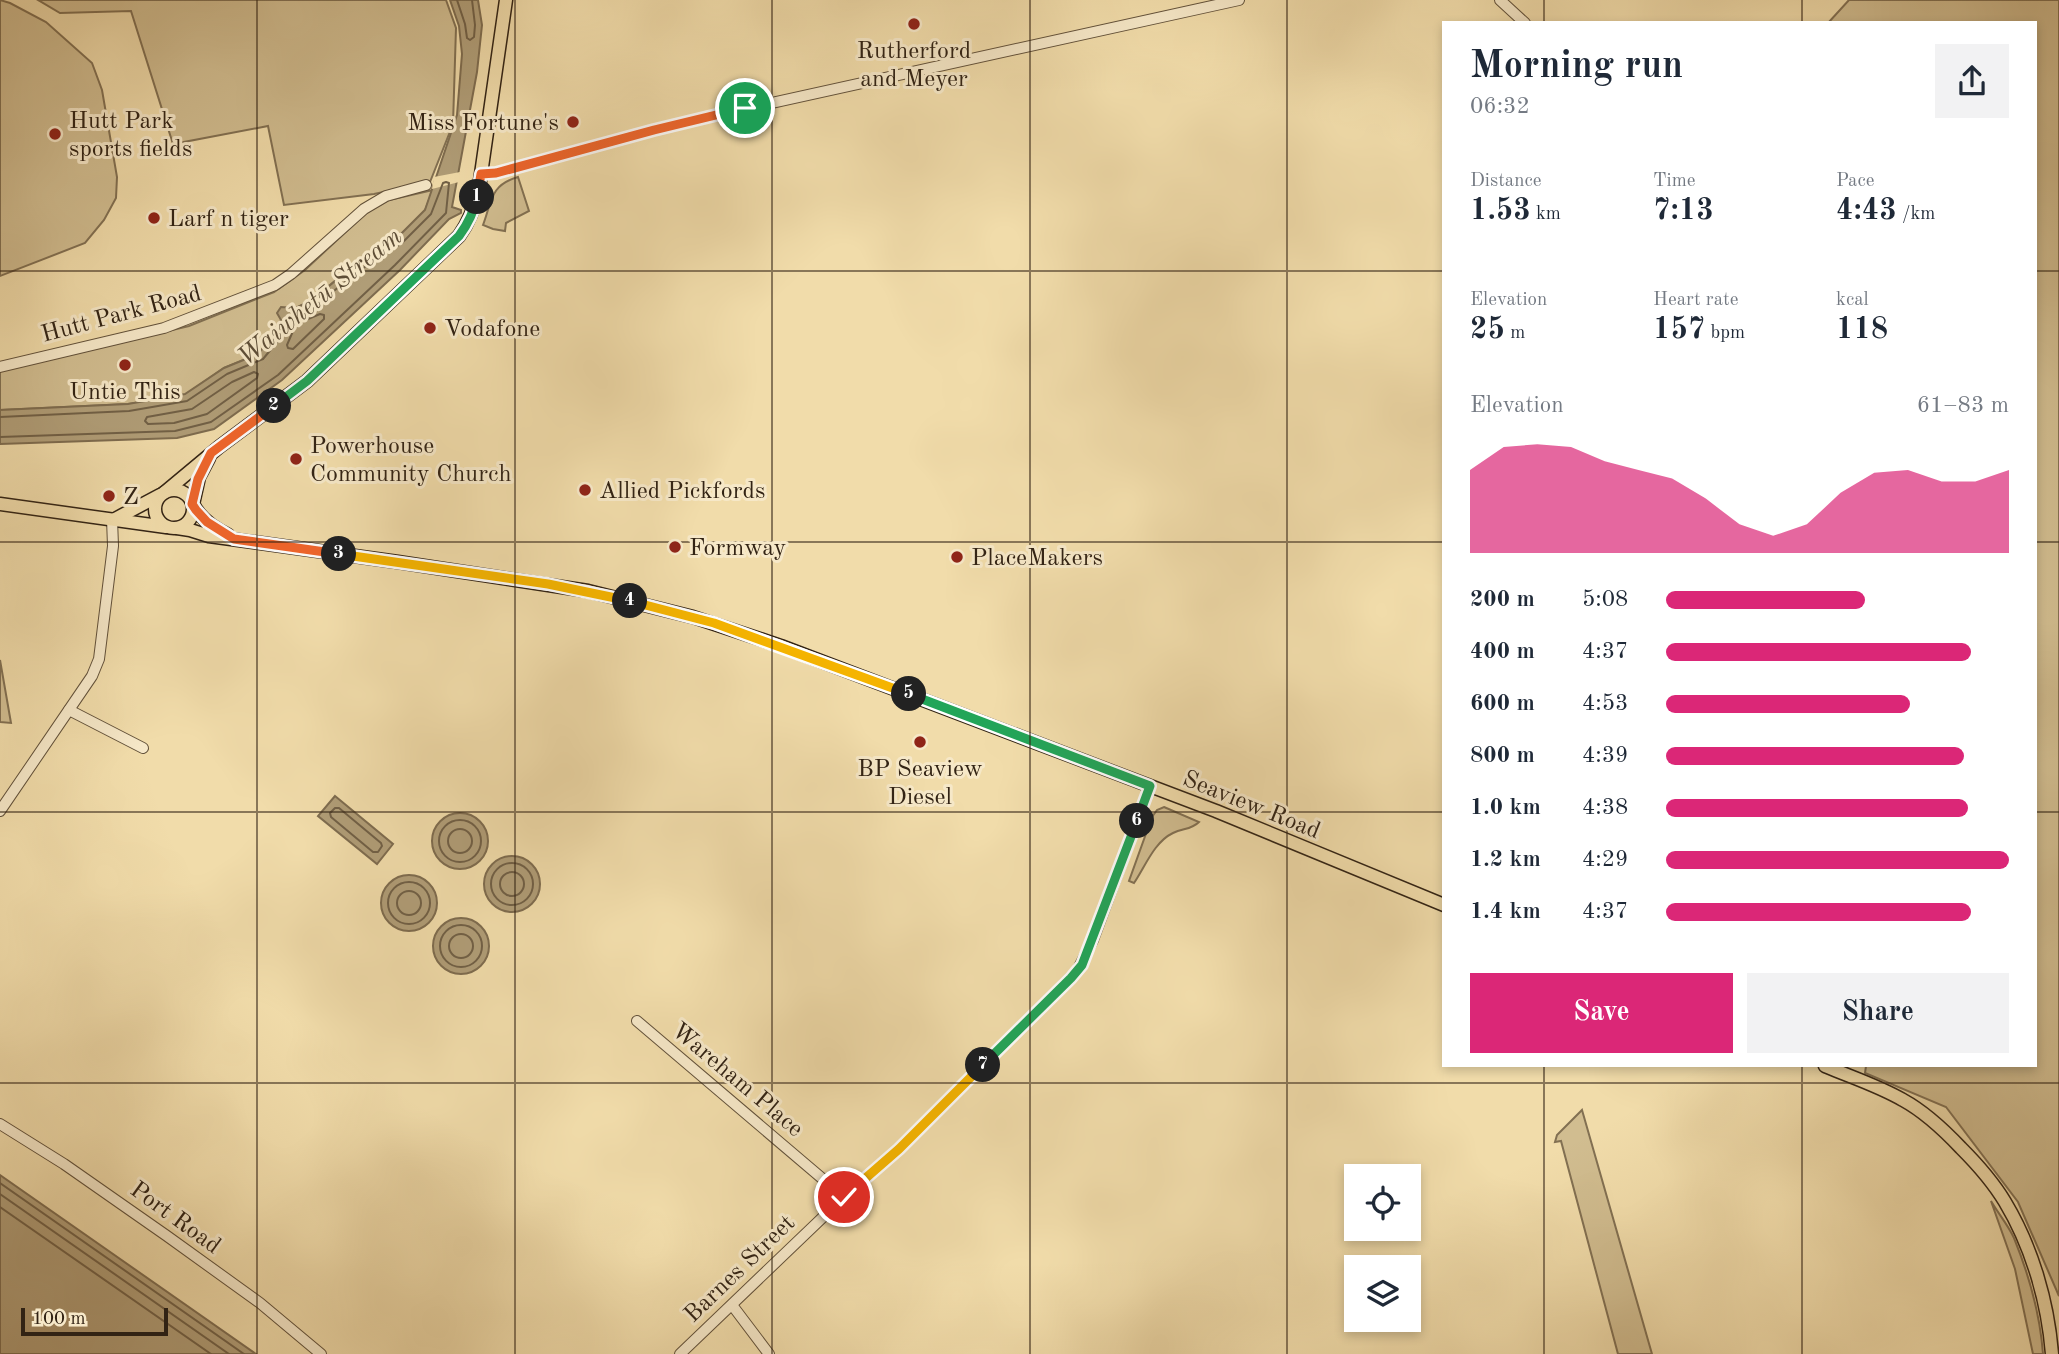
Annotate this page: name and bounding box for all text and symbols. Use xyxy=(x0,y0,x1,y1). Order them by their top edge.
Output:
marker: Rutherford and Meyer xyxy=(906,16,922,32)
place label: Rutherford and Meyer xyxy=(857,40,971,92)
button: share xyxy=(1935,44,2009,118)
text: Morning run xyxy=(1470,48,1683,86)
pin xyxy=(715,78,775,138)
icon: arrive xyxy=(726,89,764,127)
text: 06:32 xyxy=(1470,95,1530,118)
place label: Hutt Park sports fields xyxy=(69,110,192,162)
place label: Miss Fortune's xyxy=(407,112,559,136)
marker: Miss Fortune's xyxy=(565,114,581,130)
marker: Hutt Park sports fields xyxy=(47,126,63,142)
text: Distance xyxy=(1470,172,1542,191)
text: Time xyxy=(1653,172,1696,191)
text: Pace xyxy=(1836,172,1875,191)
pin: 1 xyxy=(460,180,494,214)
text: 1 xyxy=(471,187,482,206)
text: 1.53 xyxy=(1470,196,1531,226)
text: 7:13 xyxy=(1653,196,1714,226)
text: 4:43 xyxy=(1836,196,1897,226)
text: km xyxy=(1531,205,1561,224)
text: /km xyxy=(1897,205,1935,224)
place label: Larf n tiger xyxy=(168,208,289,232)
marker: Larf n tiger xyxy=(146,210,162,226)
water label: Waiwhetū Stream xyxy=(233,224,407,371)
street label: Hutt Park Road xyxy=(39,282,204,348)
text: Elevation xyxy=(1470,291,1547,310)
text: Heart rate xyxy=(1653,291,1738,310)
text: kcal xyxy=(1836,291,1869,310)
text: 25 xyxy=(1470,315,1505,345)
text: 157 xyxy=(1653,315,1705,345)
text: 118 xyxy=(1836,315,1888,345)
place label: Vodafone xyxy=(444,318,540,342)
marker: Vodafone xyxy=(422,320,438,336)
text: m xyxy=(1505,324,1525,343)
text: bpm xyxy=(1705,324,1745,343)
marker: Untie This xyxy=(117,357,133,373)
place label: Untie This xyxy=(69,381,181,405)
pin: 2 xyxy=(256,388,292,424)
text: Elevation xyxy=(1470,394,1564,417)
text: 61–83 m xyxy=(1917,394,2009,417)
text: 2 xyxy=(268,396,279,415)
place label: Powerhouse Community Church xyxy=(310,435,512,487)
marker: Powerhouse Community Church xyxy=(288,451,304,467)
place label: Allied Pickfords xyxy=(599,480,765,504)
marker: Allied Pickfords xyxy=(577,482,593,498)
place label: Z xyxy=(123,486,139,510)
marker: Z xyxy=(101,488,117,504)
pin: 3 xyxy=(322,536,356,572)
place label: Formway xyxy=(689,537,787,561)
marker: Formway xyxy=(667,539,683,555)
text: 3 xyxy=(333,544,344,563)
place label: PlaceMakers xyxy=(971,547,1103,571)
marker: PlaceMakers xyxy=(949,549,965,565)
pin: 4 xyxy=(612,584,648,618)
text: 200 m xyxy=(1470,588,1535,611)
text: 5:08 xyxy=(1582,588,1628,611)
text: 4 xyxy=(624,591,635,610)
text: 400 m xyxy=(1470,640,1535,663)
text: 4:37 xyxy=(1582,640,1628,663)
pin: 5 xyxy=(892,676,926,712)
text: 5 xyxy=(903,684,914,703)
text: 600 m xyxy=(1470,692,1535,715)
text: 4:53 xyxy=(1582,692,1628,715)
marker: BP Seaview Diesel xyxy=(912,734,928,750)
text: 800 m xyxy=(1470,744,1535,767)
text: 4:39 xyxy=(1582,744,1628,767)
place label: BP Seaview Diesel xyxy=(857,758,983,810)
street label: Seaview Road xyxy=(1179,767,1323,844)
text: 1.0 km xyxy=(1470,796,1541,819)
text: 4:38 xyxy=(1582,796,1628,819)
pin: 6 xyxy=(1120,804,1154,838)
text: 6 xyxy=(1131,811,1142,830)
text: 1.2 km xyxy=(1470,848,1541,871)
text: 4:29 xyxy=(1582,848,1628,871)
text: 1.4 km xyxy=(1470,900,1541,923)
text: 4:37 xyxy=(1582,900,1628,923)
button: Save xyxy=(1470,973,1733,1053)
button: Share xyxy=(1747,973,2009,1053)
street label: Wareham Place xyxy=(666,1019,807,1142)
pin: 7 xyxy=(965,1048,1000,1082)
text: 7 xyxy=(977,1055,988,1074)
map controls xyxy=(1344,1164,1421,1332)
button: locate xyxy=(1344,1164,1421,1241)
pin xyxy=(814,1167,874,1227)
street label: Port Road xyxy=(125,1178,225,1259)
icon: check xyxy=(825,1178,863,1216)
street label: Barnes Street xyxy=(681,1211,800,1328)
button: layers xyxy=(1344,1255,1421,1332)
scale bar xyxy=(21,1305,168,1337)
text: 100 m xyxy=(32,1310,85,1329)

